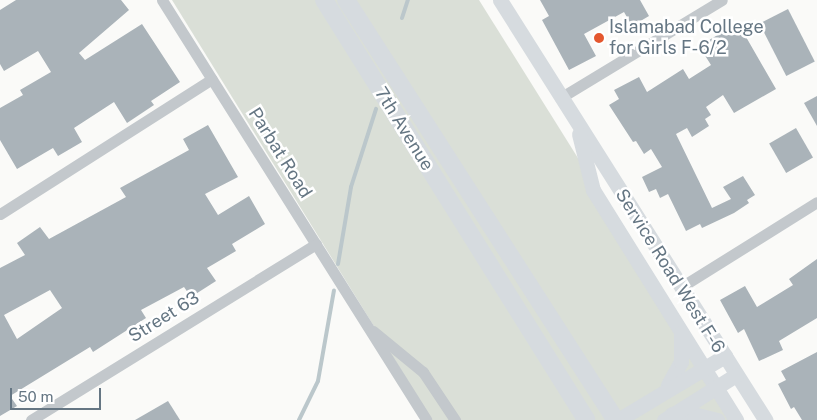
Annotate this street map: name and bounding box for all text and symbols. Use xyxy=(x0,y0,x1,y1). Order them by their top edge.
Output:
place label: Islamabad College for Girls F-6/2 xyxy=(609,17,764,59)
marker: Islamabad College for Girls F-6/2 xyxy=(593,32,605,44)
street label: 7th Avenue xyxy=(370,83,438,175)
street label: Parbat Road xyxy=(244,104,316,202)
street label: Service Road West F-6 xyxy=(611,185,729,357)
street label: Street 63 xyxy=(125,287,203,347)
scale bar xyxy=(12,378,104,410)
text: 50 m xyxy=(18,388,53,405)

